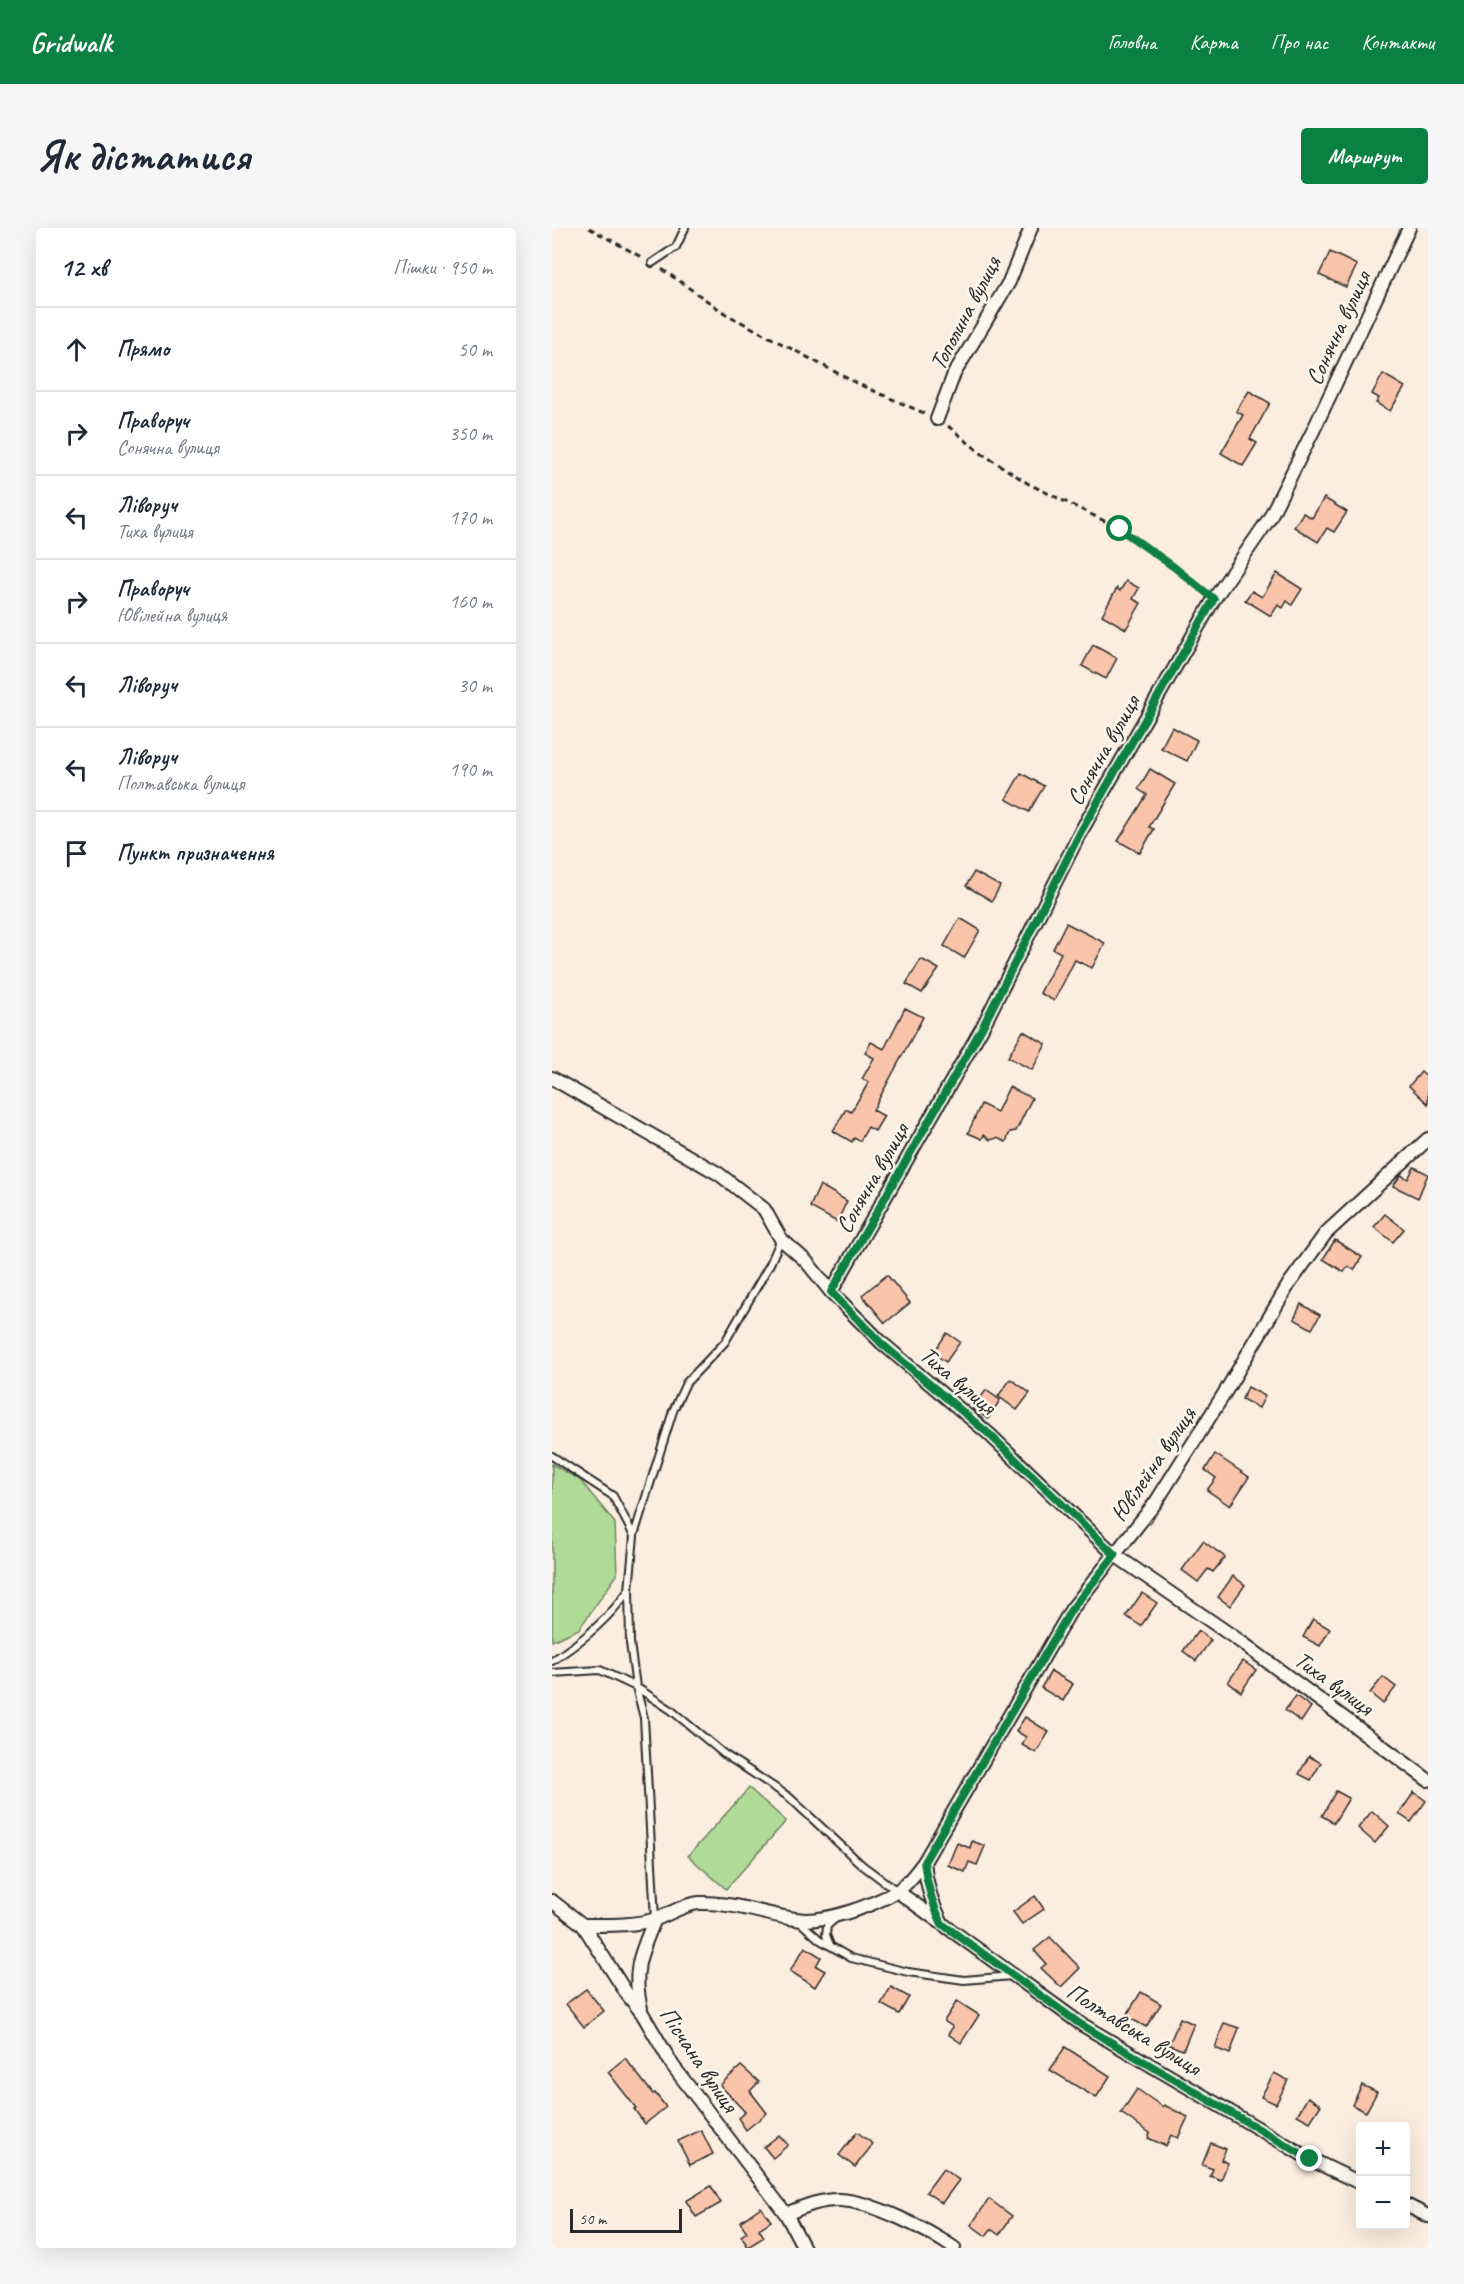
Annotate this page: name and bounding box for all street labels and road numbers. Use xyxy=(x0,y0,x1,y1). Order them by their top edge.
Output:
street label: Тополина вулиця xyxy=(922,250,1008,375)
street label: Сонячна вулиця xyxy=(1299,265,1378,390)
street label: Сонячна вулиця xyxy=(1059,688,1147,810)
street label: Сонячна вулиця xyxy=(828,1116,916,1238)
street label: Тиха вулиця xyxy=(914,1339,1003,1422)
street label: Ювілейна вулиця xyxy=(1104,1400,1203,1527)
street label: Тиха вулиця xyxy=(1289,1644,1381,1723)
street label: Полтавська вулиця xyxy=(1061,1976,1208,2083)
street label: Пісчана вулиця xyxy=(653,2001,746,2119)

